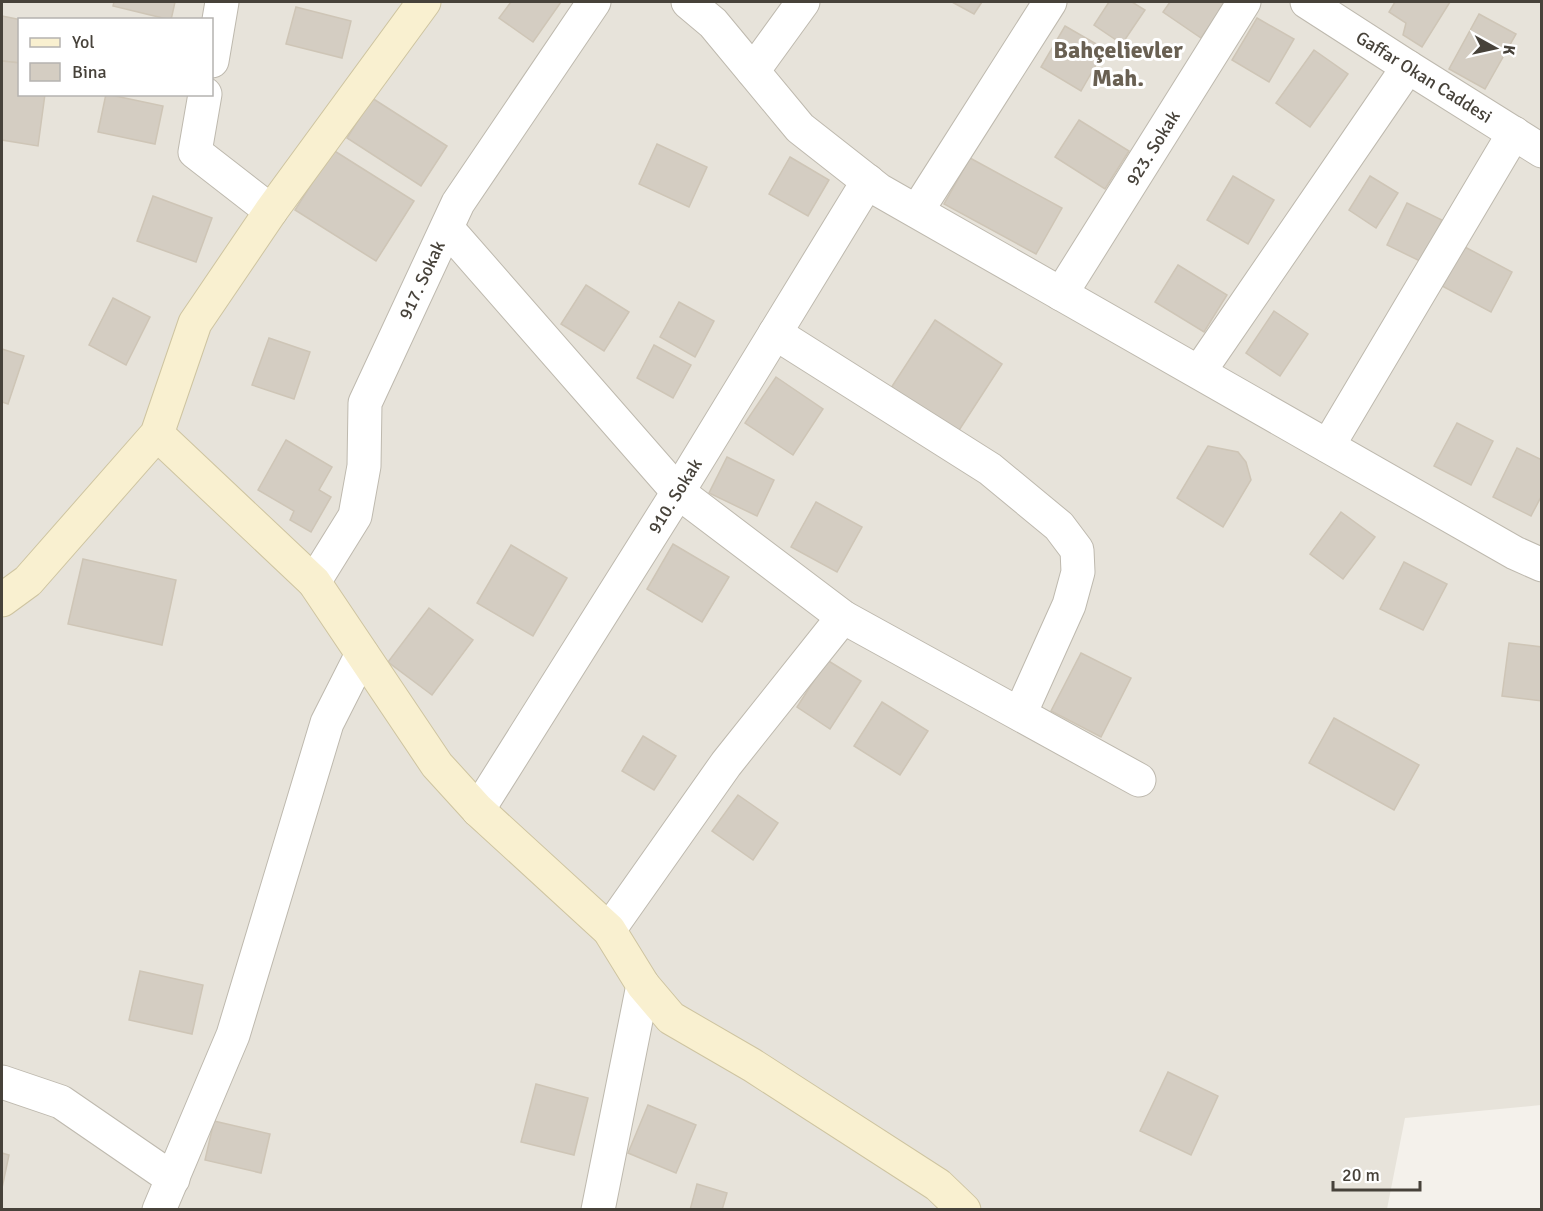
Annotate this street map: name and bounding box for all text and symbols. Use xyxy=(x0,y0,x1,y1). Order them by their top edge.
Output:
legend xyxy=(18,18,213,96)
north arrow xyxy=(1465,18,1525,78)
street label: Gaffar Okan Caddesi xyxy=(1352,26,1496,128)
text: Yol xyxy=(72,31,95,53)
district label: Bahçelievler Mah. xyxy=(1053,35,1183,93)
text: K xyxy=(1498,44,1519,56)
text: Bina xyxy=(72,61,107,83)
street label: 923. Sokak xyxy=(1121,106,1185,190)
street label: 917. Sokak xyxy=(394,237,450,323)
street label: 910. Sokak xyxy=(643,454,707,538)
scale bar xyxy=(1333,1154,1420,1192)
text: 20 m xyxy=(1342,1164,1380,1186)

